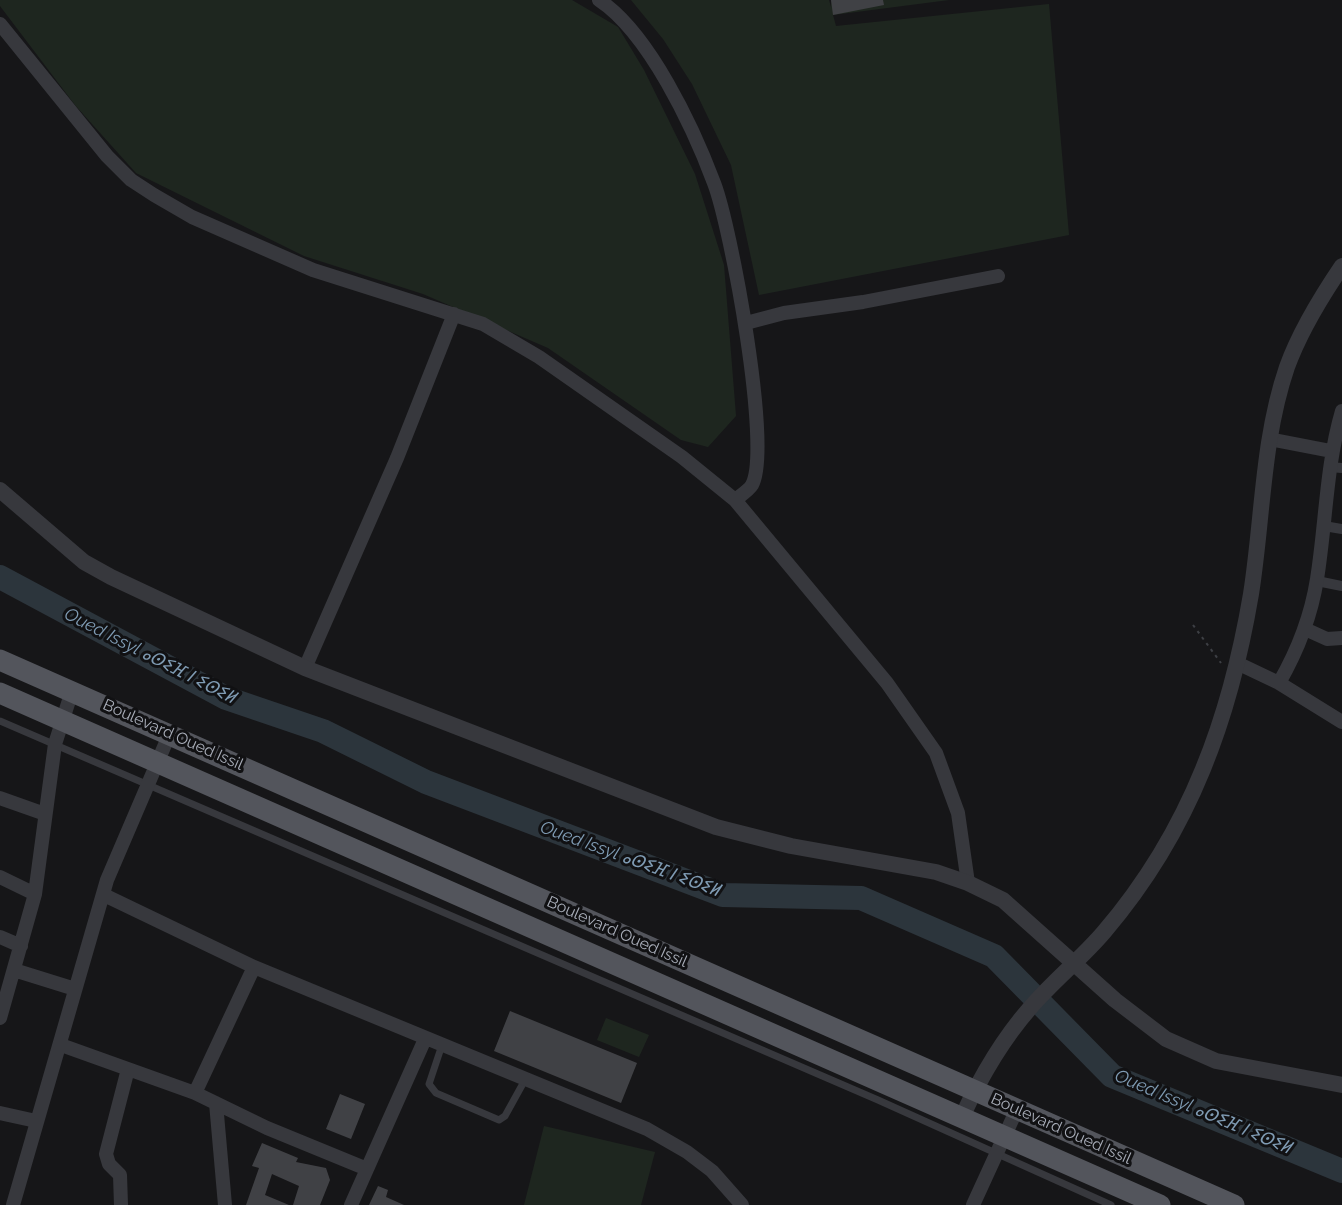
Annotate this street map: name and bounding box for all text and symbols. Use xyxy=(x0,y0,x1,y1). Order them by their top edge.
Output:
water label: Oued Issyl ⴰⵙⵉⴼ ⵏ ⵉⵙⵉⵍ xyxy=(61,603,239,709)
street label: Boulevard Oued Issil xyxy=(100,695,246,775)
water label: Oued Issyl ⴰⵙⵉⴼ ⵏ ⵉⵙⵉⵍ xyxy=(537,816,723,902)
street label: Boulevard Oued Issil xyxy=(544,892,690,972)
water label: Oued Issyl ⴰⵙⵉⴼ ⵏ ⵉⵙⵉⵍ xyxy=(1111,1065,1295,1159)
street label: Boulevard Oued Issil xyxy=(988,1089,1134,1169)

